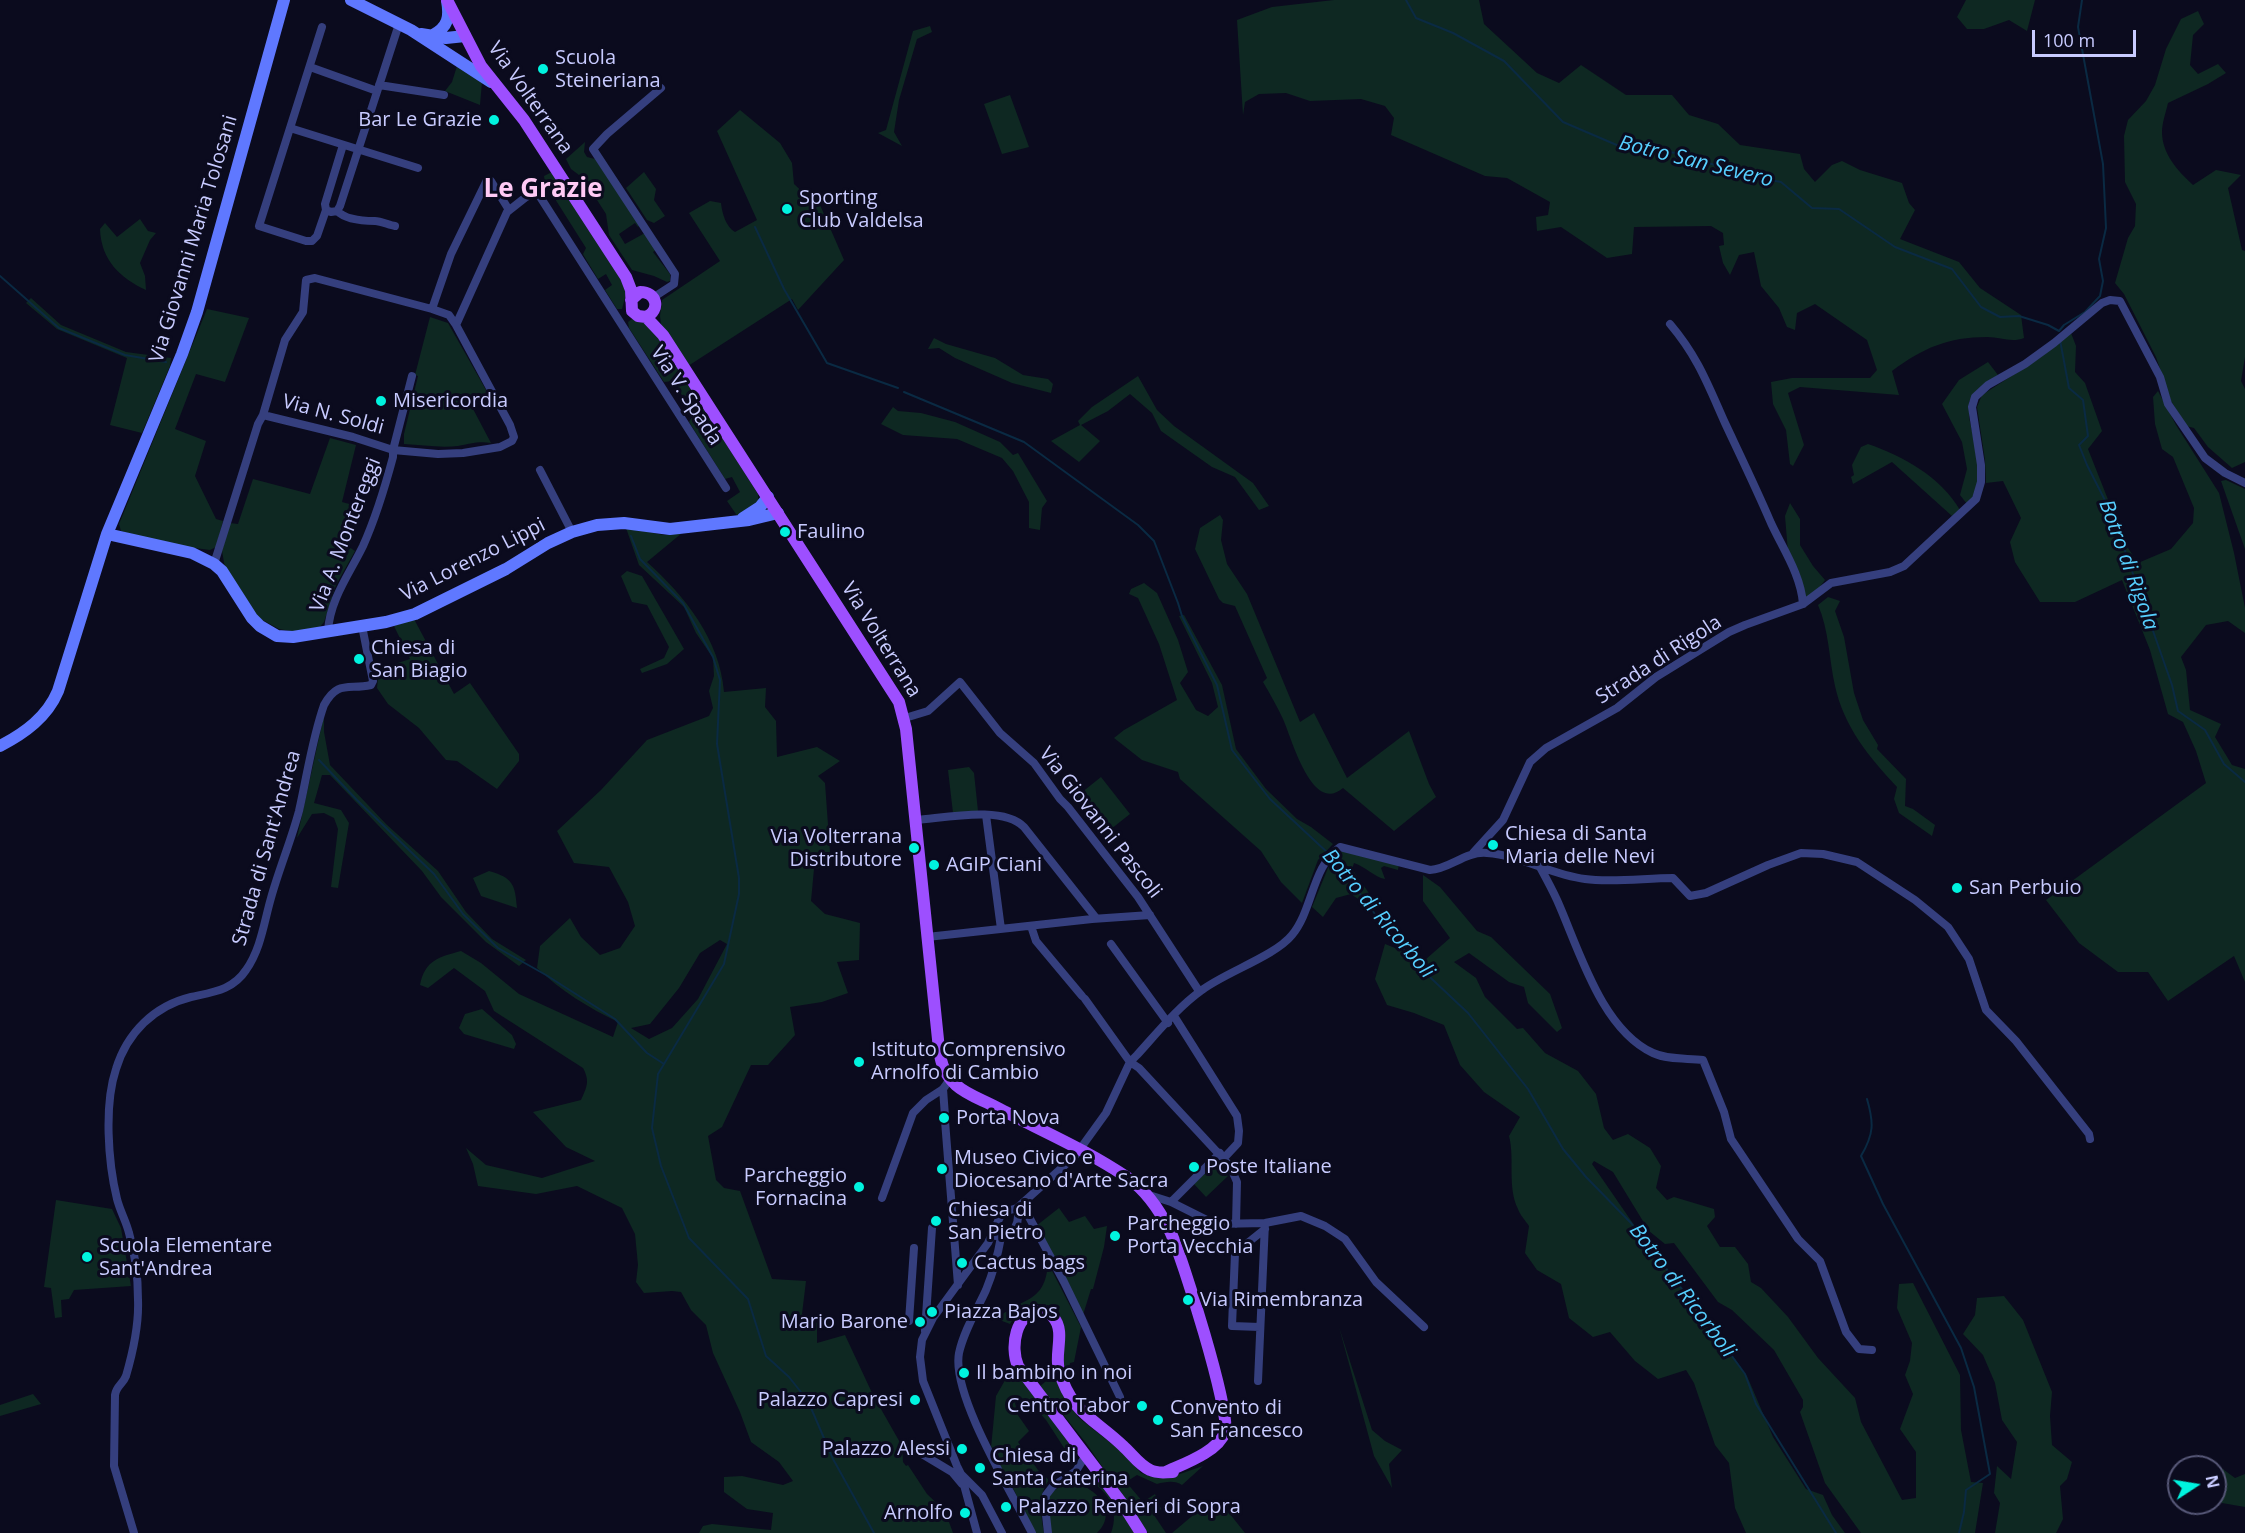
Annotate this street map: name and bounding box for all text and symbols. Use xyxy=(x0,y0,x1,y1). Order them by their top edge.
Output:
scale bar xyxy=(2035,18,2138,56)
text: 100 m xyxy=(2043,28,2095,52)
street label: Via Volterrana xyxy=(482,37,578,159)
place label: Scuola Steineriana xyxy=(555,46,661,93)
marker: Scuola Steineriana xyxy=(536,62,550,76)
place label: Bar Le Grazie xyxy=(358,108,482,132)
street label: Via Giovanni Maria Tolosani xyxy=(145,112,243,366)
marker: Bar Le Grazie xyxy=(487,113,501,127)
water label: Botro San Severo xyxy=(1616,131,1776,193)
district label: Le Grazie xyxy=(483,174,603,206)
place label: Sporting Club Valdelsa xyxy=(799,186,924,233)
marker: Sporting Club Valdelsa xyxy=(780,202,794,216)
street label: Via V. Spada xyxy=(645,342,727,450)
place label: Misericordia xyxy=(393,389,508,413)
street label: Via N. Soldi xyxy=(280,390,386,440)
marker: Misericordia xyxy=(374,394,388,408)
street label: Via A. Montereggi xyxy=(306,455,386,615)
water label: Botro di Rigola xyxy=(2093,496,2163,634)
street label: Via Lorenzo Lippi xyxy=(397,513,549,607)
place label: Faulino xyxy=(797,520,865,544)
marker: Faulino xyxy=(778,525,792,539)
street label: Via Volterrana xyxy=(836,578,926,702)
street label: Strada di Rigola xyxy=(1592,610,1726,710)
place label: Chiesa di San Biagio xyxy=(371,636,468,683)
marker: Chiesa di San Biagio xyxy=(352,652,366,666)
street label: Via Giovanni Pascoli xyxy=(1034,743,1166,903)
street label: Strada di Sant'Andrea xyxy=(228,748,306,948)
place label: Chiesa di Santa Maria delle Nevi xyxy=(1505,822,1655,869)
place label: Via Volterrana Distributore xyxy=(771,825,902,872)
marker: Chiesa di Santa Maria delle Nevi xyxy=(1486,838,1500,852)
marker: Via Volterrana Distributore xyxy=(907,841,921,855)
water label: Botro di Ricorboli xyxy=(1317,844,1439,984)
place label: AGIP Ciani xyxy=(946,853,1042,877)
marker: AGIP Ciani xyxy=(927,858,941,872)
place label: San Perbuio xyxy=(1969,876,2082,900)
marker: San Perbuio xyxy=(1950,881,1964,895)
place label: Istituto Comprensivo Arnolfo di Cambio xyxy=(871,1038,1066,1085)
marker: Istituto Comprensivo Arnolfo di Cambio xyxy=(852,1055,866,1069)
place label: Porta Nova xyxy=(956,1106,1060,1130)
marker: Porta Nova xyxy=(937,1111,951,1125)
place label: Museo Civico e Diocesano d'Arte Sacra xyxy=(954,1146,1168,1193)
place label: Poste Italiane xyxy=(1206,1155,1332,1179)
marker: Poste Italiane xyxy=(1187,1160,1201,1174)
marker: Museo Civico e Diocesano d'Arte Sacra xyxy=(935,1162,949,1176)
place label: Parcheggio Fornacina xyxy=(744,1164,847,1211)
marker: Parcheggio Fornacina xyxy=(852,1180,866,1194)
place label: Chiesa di San Pietro xyxy=(948,1198,1043,1245)
place label: Parcheggio Porta Vecchia xyxy=(1127,1212,1253,1259)
marker: Chiesa di San Pietro xyxy=(929,1214,943,1228)
water label: Botro di Ricorboli xyxy=(1623,1219,1741,1363)
marker: Parcheggio Porta Vecchia xyxy=(1108,1229,1122,1243)
place label: Scuola Elementare Sant'Andrea xyxy=(99,1234,272,1281)
marker: Scuola Elementare Sant'Andrea xyxy=(80,1250,94,1264)
place label: Cactus bags xyxy=(974,1251,1085,1275)
marker: Cactus bags xyxy=(955,1256,969,1270)
place label: Via Rimembranza xyxy=(1200,1288,1363,1312)
marker: Via Rimembranza xyxy=(1181,1293,1195,1307)
place label: Piazza Bajos xyxy=(944,1300,1058,1324)
marker: Piazza Bajos xyxy=(925,1305,939,1319)
place label: Mario Barone xyxy=(781,1310,908,1334)
marker: Mario Barone xyxy=(913,1315,927,1329)
place label: Il bambino in noi xyxy=(976,1361,1132,1385)
marker: Il bambino in noi xyxy=(957,1366,971,1380)
place label: Palazzo Capresi xyxy=(758,1388,903,1412)
marker: Palazzo Capresi xyxy=(908,1393,922,1407)
place label: Centro Tabor xyxy=(1007,1394,1130,1418)
place label: Convento di San Francesco xyxy=(1170,1396,1303,1443)
marker: Centro Tabor xyxy=(1135,1399,1149,1413)
marker: Convento di San Francesco xyxy=(1151,1413,1165,1427)
place label: Palazzo Alessi xyxy=(822,1437,950,1461)
marker: Palazzo Alessi xyxy=(955,1442,969,1456)
place label: Chiesa di Santa Caterina xyxy=(992,1444,1128,1491)
north arrow xyxy=(2167,1455,2227,1515)
marker: Chiesa di Santa Caterina xyxy=(973,1461,987,1475)
text: N xyxy=(2201,1473,2225,1490)
place label: Palazzo Renieri di Sopra xyxy=(1018,1495,1241,1519)
marker: Palazzo Renieri di Sopra xyxy=(999,1500,1013,1514)
place label: Arnolfo xyxy=(884,1501,953,1525)
marker: Arnolfo xyxy=(958,1506,972,1520)

